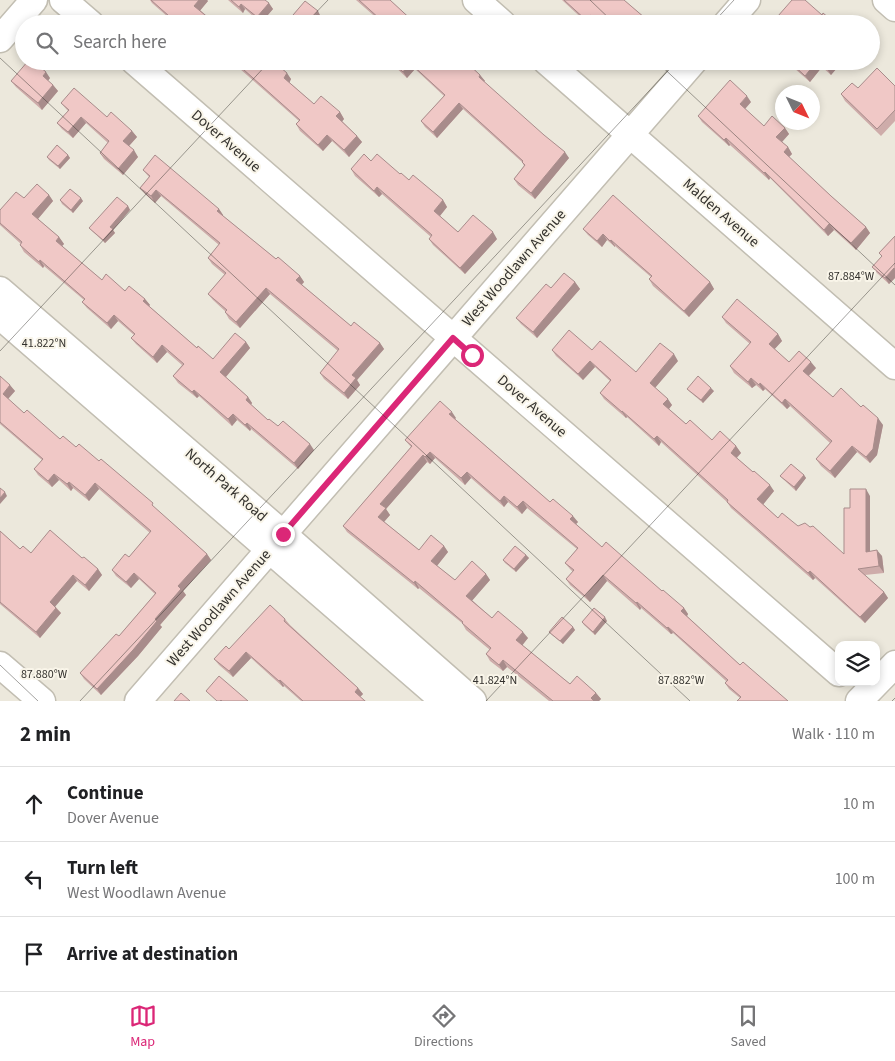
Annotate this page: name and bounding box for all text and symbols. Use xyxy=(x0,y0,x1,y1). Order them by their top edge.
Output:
search box xyxy=(15,15,880,70)
icon: search xyxy=(33,29,61,57)
text: Search here xyxy=(73,29,167,56)
north arrow xyxy=(775,85,820,130)
street label: Dover Avenue xyxy=(187,105,265,177)
street label: Malden Avenue xyxy=(678,174,764,252)
street label: West Woodlawn Avenue xyxy=(457,205,571,331)
text: 87.884°W xyxy=(828,268,875,285)
text: 41.822°N xyxy=(22,335,66,352)
route start xyxy=(461,344,484,367)
street label: Dover Avenue xyxy=(493,370,571,442)
street label: North Park Road xyxy=(180,443,272,527)
route end xyxy=(272,523,295,546)
street label: West Woodlawn Avenue xyxy=(162,545,276,671)
map controls xyxy=(835,641,880,686)
button: layers xyxy=(835,641,880,686)
text: 87.880°W xyxy=(21,666,68,683)
text: 41.824°N xyxy=(473,672,517,689)
text: 87.882°W xyxy=(658,672,705,689)
text: 2 min xyxy=(20,719,71,749)
text: Walk · 110 m xyxy=(792,723,875,745)
text: Continue xyxy=(67,780,144,807)
icon: ahead xyxy=(20,790,48,818)
text: 10 m xyxy=(843,793,875,815)
text: Dover Avenue xyxy=(67,807,159,829)
text: Turn left xyxy=(67,855,138,882)
icon: left xyxy=(20,865,48,893)
text: 100 m xyxy=(835,868,875,890)
text: West Woodlawn Avenue xyxy=(67,882,226,904)
icon: arrive xyxy=(20,940,48,968)
text: Arrive at destination xyxy=(67,941,238,968)
tab: Map xyxy=(129,1002,157,1052)
tab: Directions xyxy=(414,1002,473,1052)
tab: Saved xyxy=(731,1002,766,1052)

